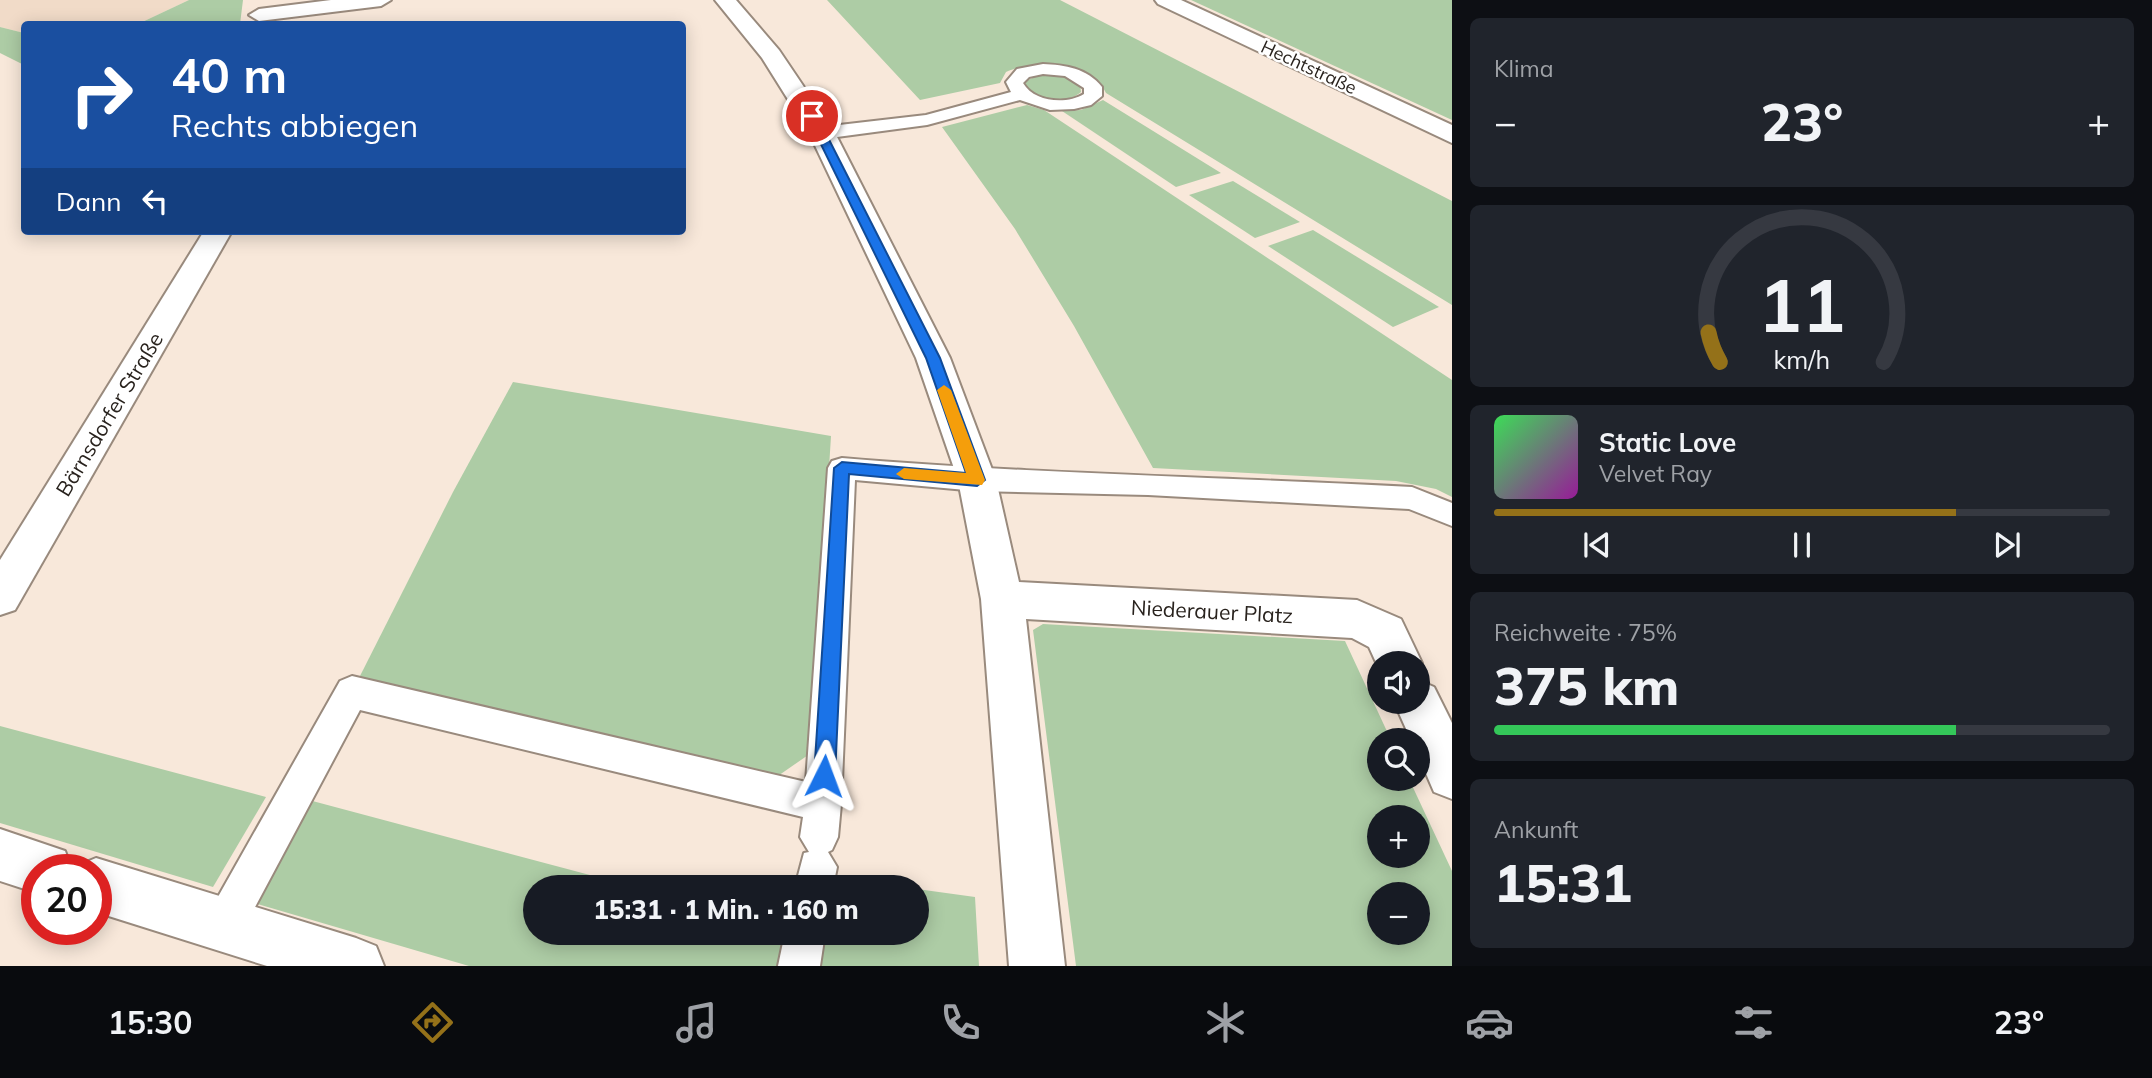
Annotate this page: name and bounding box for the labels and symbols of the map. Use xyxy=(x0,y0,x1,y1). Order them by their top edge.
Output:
street label: Hechtstraße xyxy=(1257,35,1361,99)
pin xyxy=(782,86,842,146)
street label: Bärnsdorfer Straße xyxy=(50,327,168,501)
street label: Niederauer Platz xyxy=(1130,594,1294,628)
position arrow xyxy=(787,739,861,813)
speed limit sign: 20 xyxy=(21,854,112,945)

